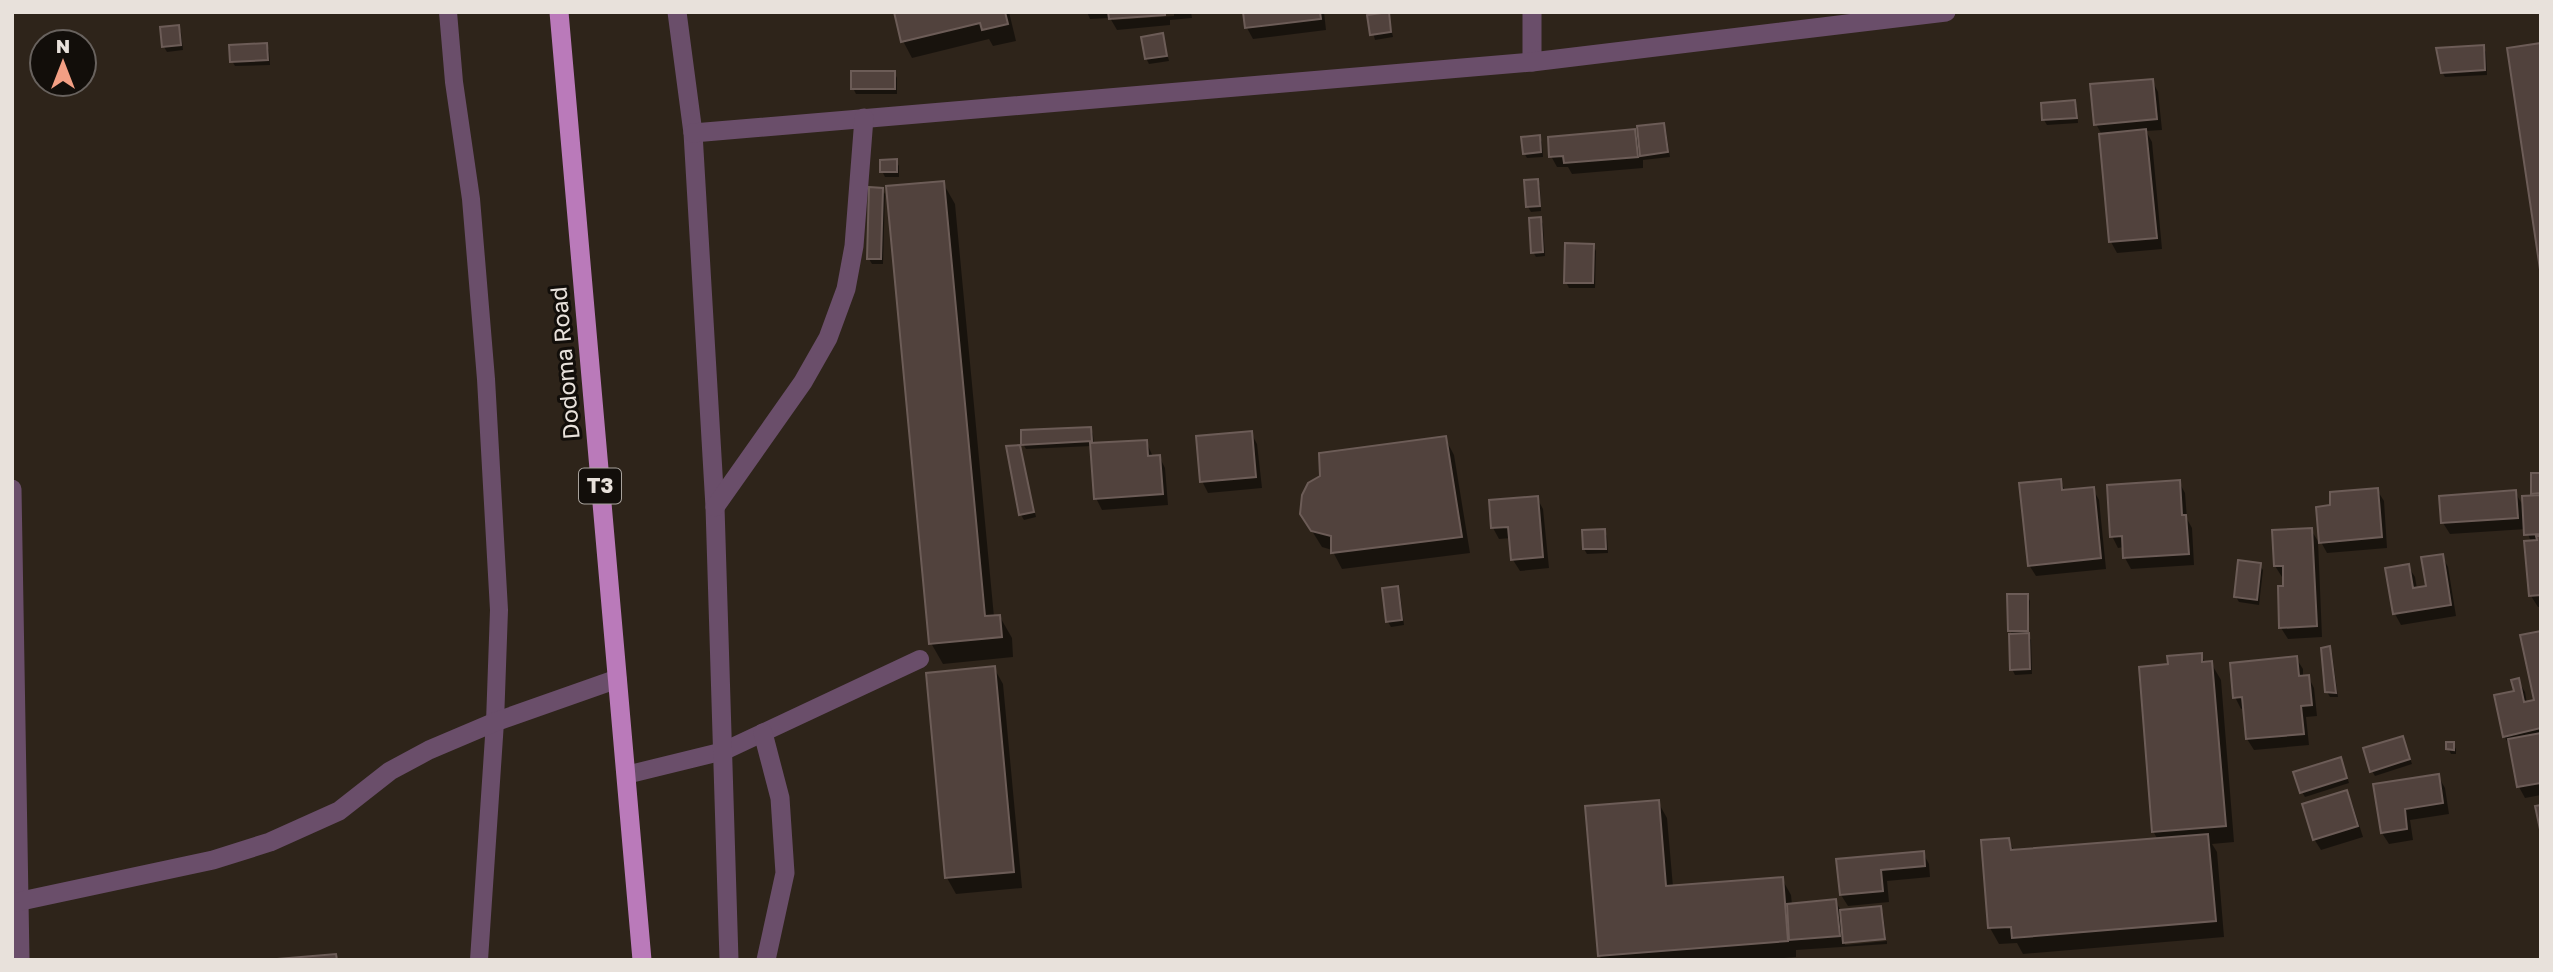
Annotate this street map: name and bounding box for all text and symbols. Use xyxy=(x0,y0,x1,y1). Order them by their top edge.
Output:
north arrow xyxy=(28,28,98,98)
text: N xyxy=(56,34,70,57)
street label: Dodoma Road xyxy=(543,286,585,441)
road number: T3 xyxy=(579,468,621,504)

